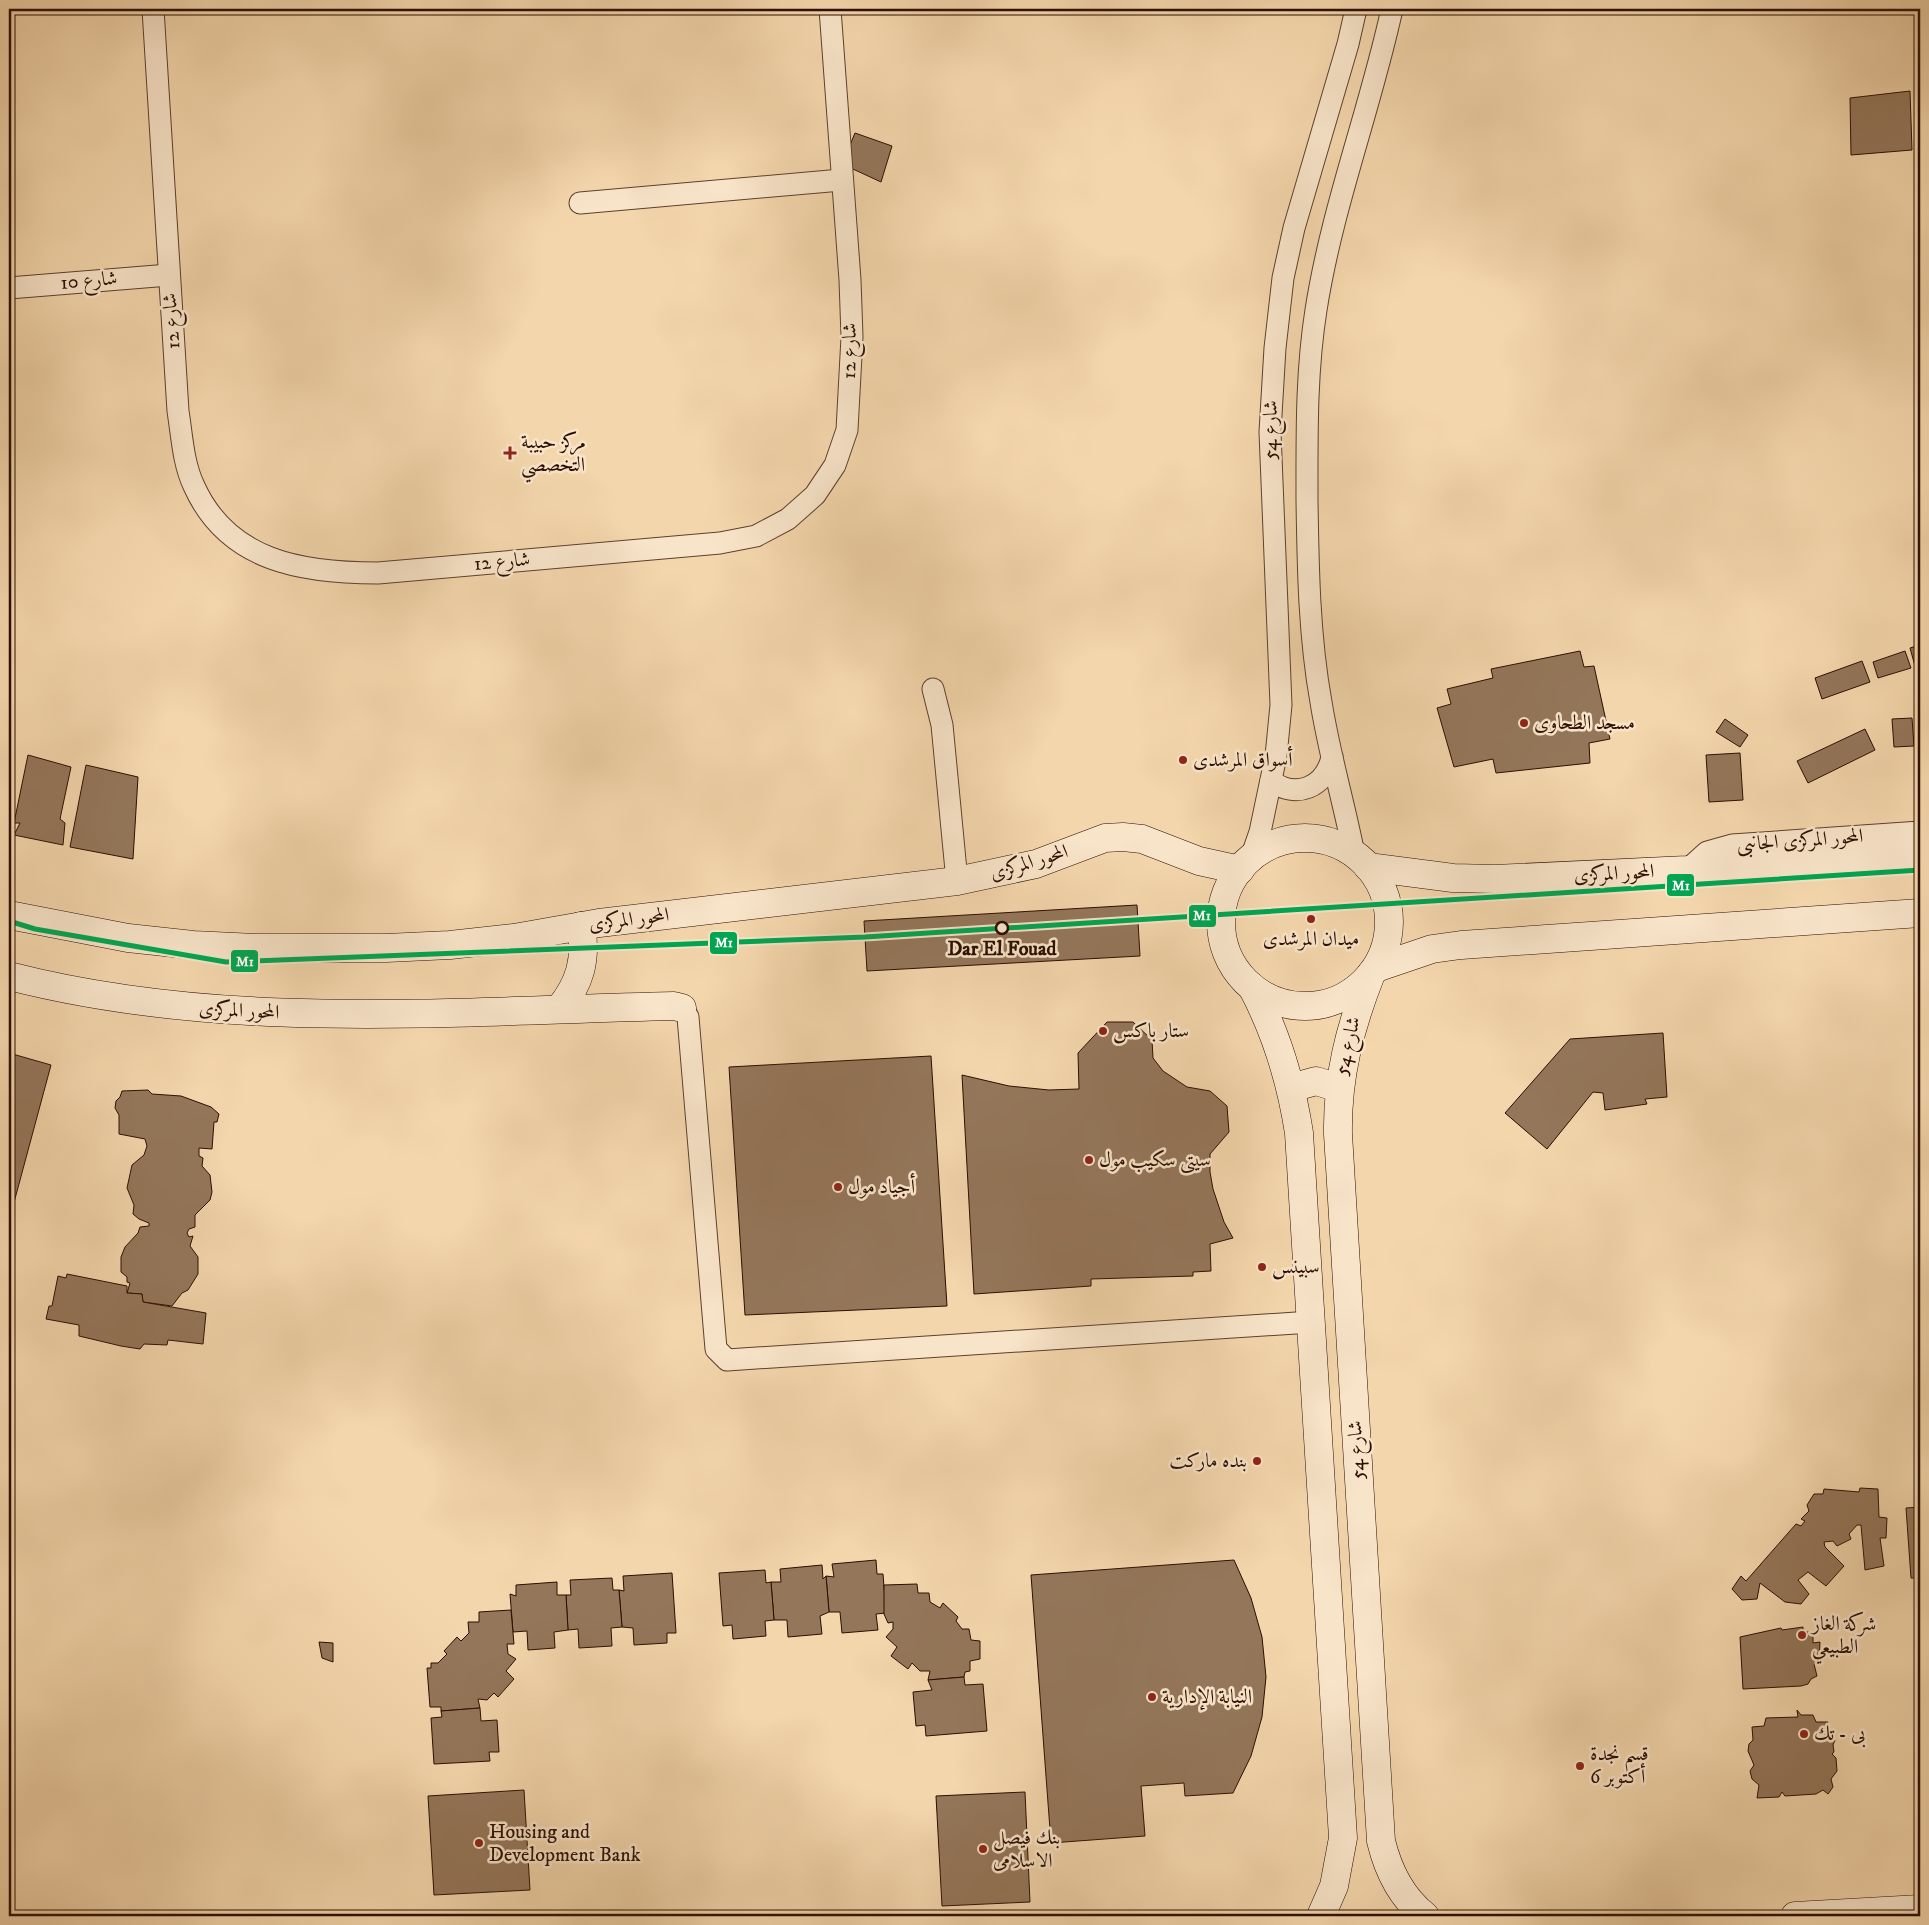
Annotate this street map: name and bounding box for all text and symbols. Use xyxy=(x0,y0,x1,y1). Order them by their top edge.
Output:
street label: شارع 10 xyxy=(59,266,119,300)
street label: شارع 12 xyxy=(158,292,190,350)
street label: شارع 12 xyxy=(837,323,867,379)
street label: شارع 54 xyxy=(1258,400,1288,460)
place label: مركز حبيبة التخصصي xyxy=(521,430,586,483)
marker: مركز حبيبة التخصصي xyxy=(503,446,517,460)
street label: شارع 12 xyxy=(473,547,531,581)
place label: مسجد الطحاوى xyxy=(1534,711,1635,736)
marker: مسجد الطحاوى xyxy=(1518,717,1530,729)
place label: أسواق المرشدى xyxy=(1193,745,1293,773)
marker: أسواق المرشدى xyxy=(1177,754,1189,766)
street label: المحور المركزى الجانبى xyxy=(1736,824,1864,859)
street label: المحور المركزى xyxy=(987,839,1071,887)
street label: المحور المركزى xyxy=(1573,859,1655,889)
line badge: M1 xyxy=(1666,873,1695,897)
text: M1 xyxy=(1672,877,1690,895)
street label: المحور المركزى xyxy=(587,903,671,937)
line badge: M1 xyxy=(1188,904,1217,928)
text: M1 xyxy=(1193,907,1211,925)
marker: ميدان المرشدى xyxy=(1305,913,1317,925)
marker: Dar El Fouad xyxy=(995,921,1009,935)
place label: ميدان المرشدى xyxy=(1263,927,1359,952)
line badge: M1 xyxy=(709,931,738,955)
text: M1 xyxy=(715,934,733,952)
place label: Dar El Fouad xyxy=(947,937,1058,962)
line badge: M1 xyxy=(230,949,259,973)
text: M1 xyxy=(236,953,254,971)
street label: المحور المركزى xyxy=(198,996,280,1026)
street label: شارع 54 xyxy=(1329,1014,1371,1079)
place label: ستار باكس xyxy=(1113,1019,1189,1044)
marker: ستار باكس xyxy=(1097,1025,1109,1037)
place label: سيتى سكيب مول xyxy=(1099,1148,1211,1174)
marker: سيتى سكيب مول xyxy=(1083,1154,1095,1166)
place label: أجياد مول xyxy=(848,1172,916,1200)
marker: أجياد مول xyxy=(832,1181,844,1193)
place label: سبينس xyxy=(1272,1255,1320,1280)
marker: سبينس xyxy=(1256,1261,1268,1273)
street label: شارع 54 xyxy=(1343,1419,1375,1480)
place label: بنده ماركت xyxy=(1169,1449,1247,1474)
marker: بنده ماركت xyxy=(1251,1455,1263,1467)
place label: شركة الغاز الطبيعي xyxy=(1810,1611,1876,1665)
marker: شركة الغاز الطبيعي xyxy=(1796,1629,1808,1641)
place label: النيابة الإدارية xyxy=(1162,1685,1252,1711)
marker: النيابة الإدارية xyxy=(1146,1691,1158,1703)
place label: بى - تك xyxy=(1814,1722,1866,1748)
marker: بى - تك xyxy=(1798,1728,1810,1740)
place label: قسم نجدة 6 أكتوبر xyxy=(1590,1742,1649,1790)
marker: قسم نجدة 6 أكتوبر xyxy=(1574,1760,1586,1772)
place label: Housing and Development Bank xyxy=(489,1820,641,1868)
place label: بنك فيصل الاسلامى xyxy=(993,1826,1060,1874)
marker: Housing and Development Bank xyxy=(473,1837,485,1849)
marker: بنك فيصل الاسلامى xyxy=(977,1843,989,1855)

